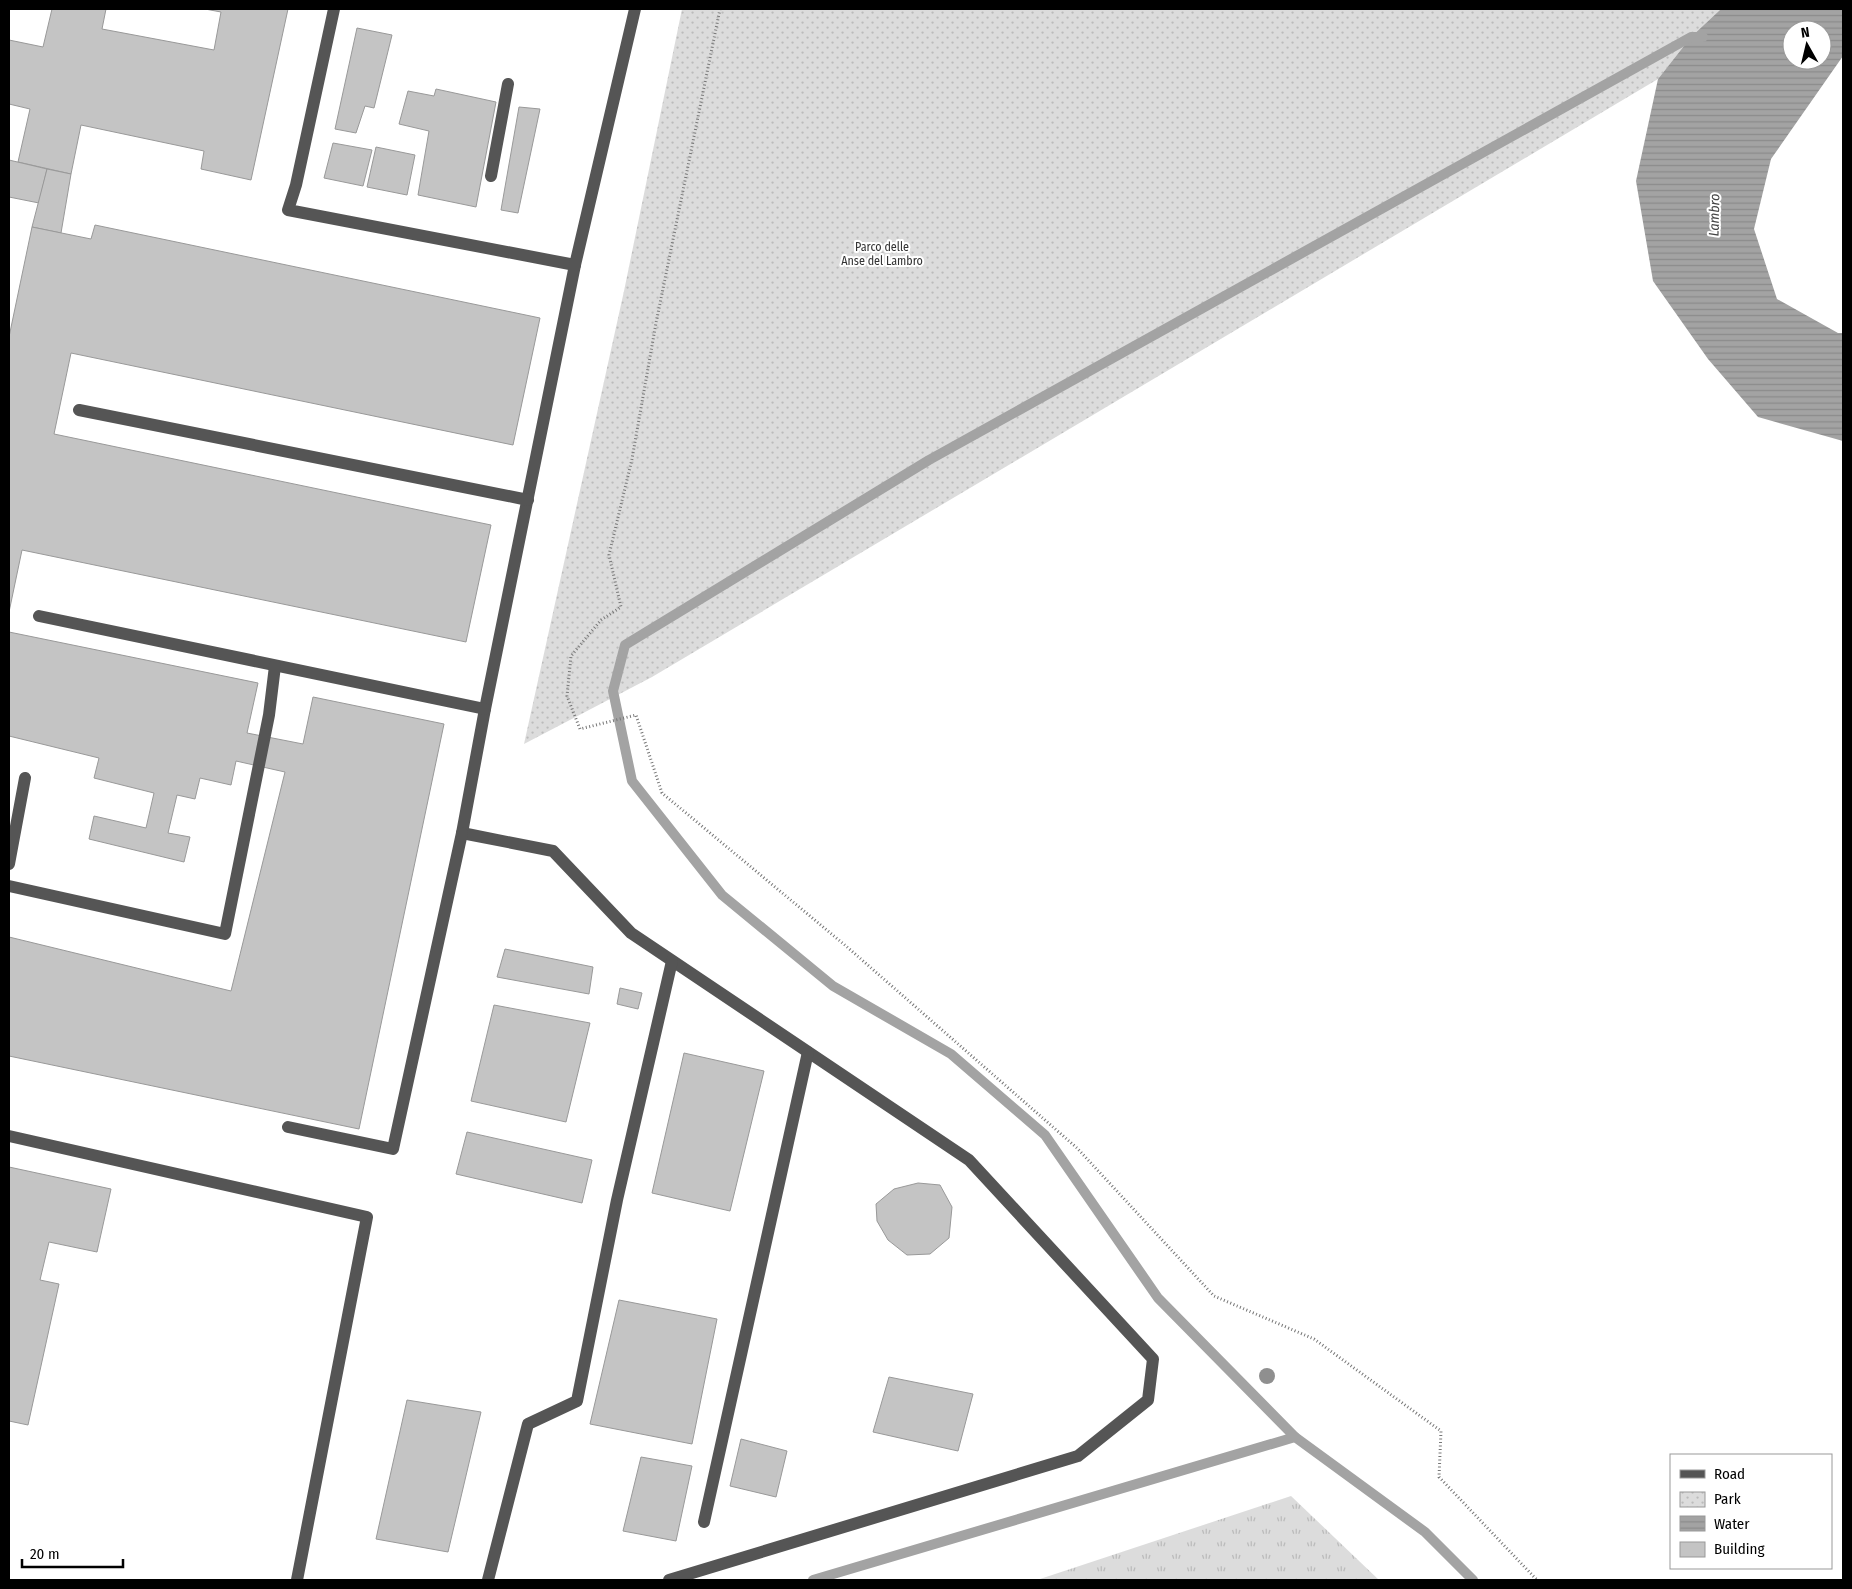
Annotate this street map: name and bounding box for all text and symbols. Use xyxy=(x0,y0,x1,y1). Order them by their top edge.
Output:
north arrow xyxy=(1782,20,1832,70)
text: N xyxy=(1800,24,1811,42)
water label: Lambro xyxy=(1706,193,1723,237)
park label: Parco delle Anse del Lambro xyxy=(841,240,923,268)
legend xyxy=(1670,1454,1832,1569)
text: Road xyxy=(1714,1465,1745,1483)
text: Park xyxy=(1714,1490,1741,1508)
text: Water xyxy=(1714,1515,1750,1533)
scale bar xyxy=(22,1536,124,1568)
text: Building xyxy=(1714,1540,1765,1558)
text: 20 m xyxy=(30,1545,60,1563)

